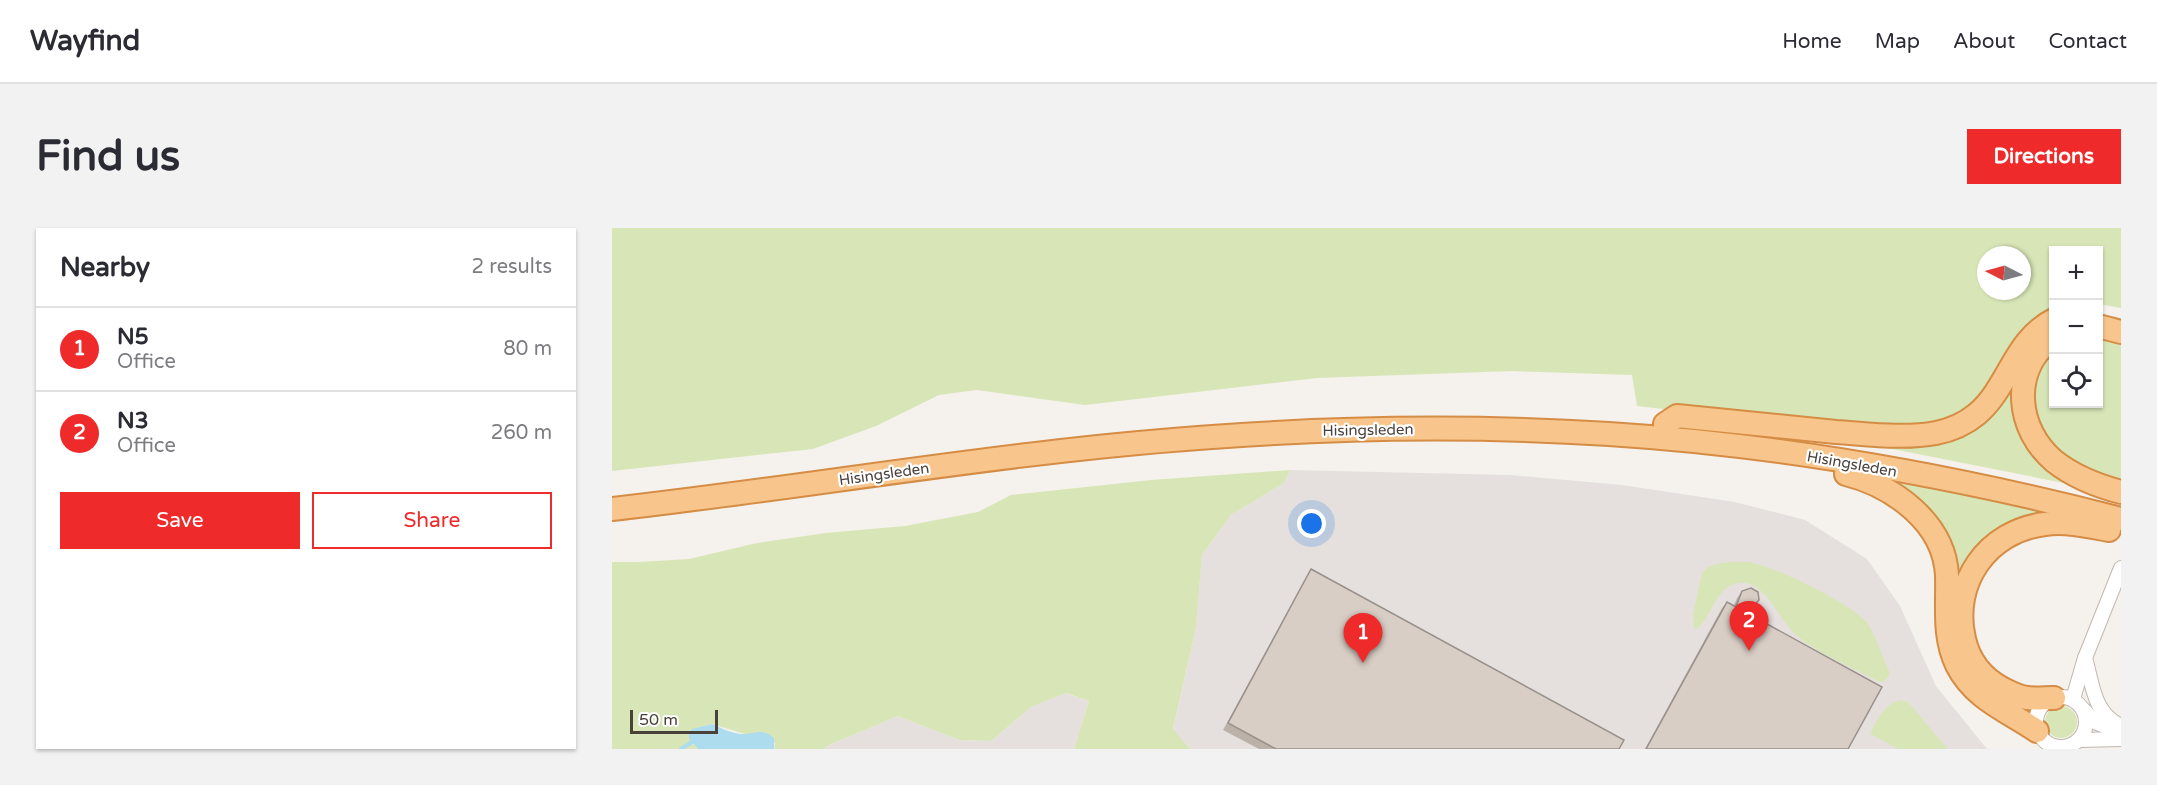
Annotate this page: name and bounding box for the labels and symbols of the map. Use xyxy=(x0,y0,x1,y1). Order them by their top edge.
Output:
north arrow xyxy=(1977,246,2031,300)
street label: Hisingsleden xyxy=(1322,420,1414,440)
street label: Hisingsleden xyxy=(1806,447,1898,481)
street label: Hisingsleden xyxy=(838,459,930,489)
your location xyxy=(1297,509,1326,538)
pin: 2 xyxy=(1730,602,1768,651)
pin: 1 xyxy=(1344,614,1383,663)
scale bar xyxy=(630,707,718,735)

